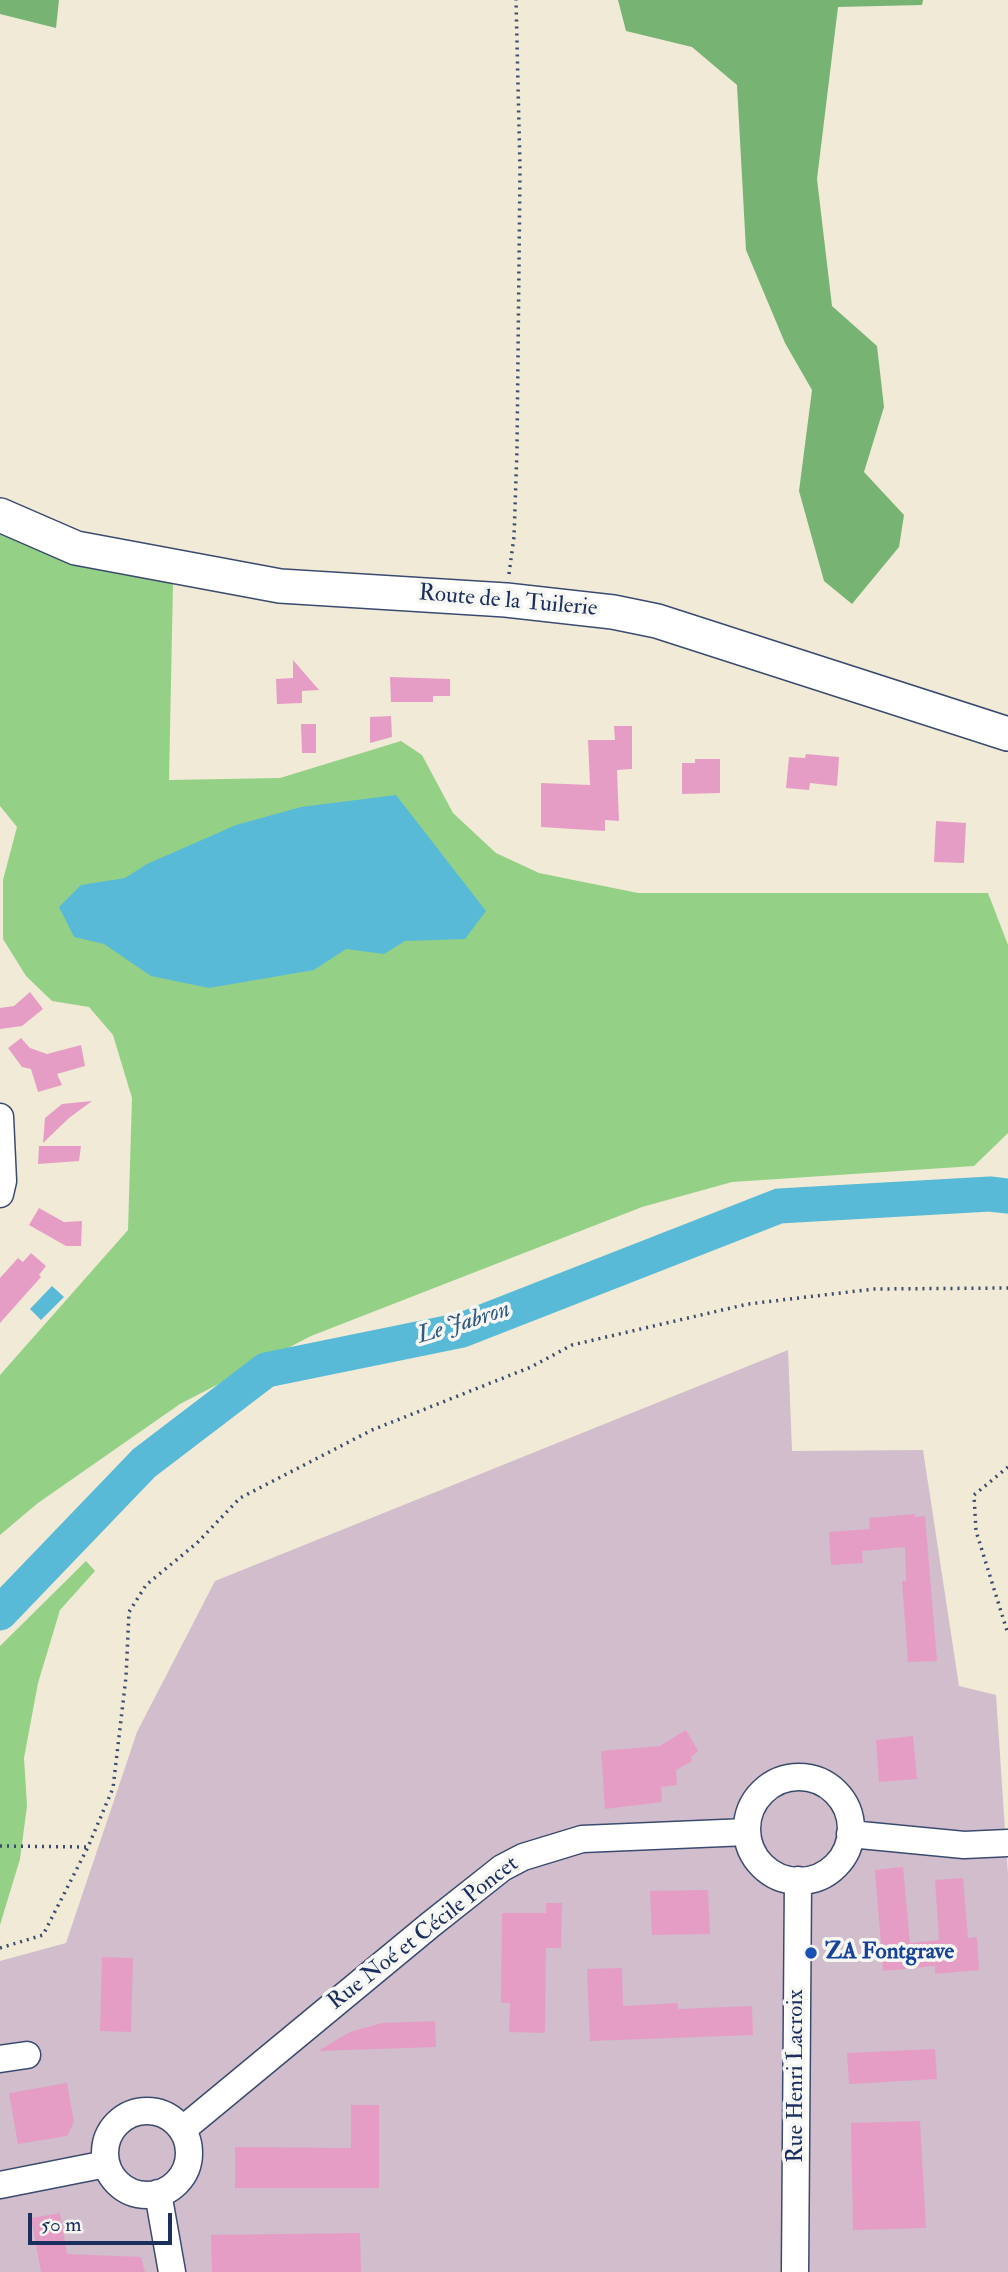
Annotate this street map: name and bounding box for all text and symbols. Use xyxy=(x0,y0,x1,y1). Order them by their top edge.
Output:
street label: Route de la Tuilerie xyxy=(417,580,599,624)
water label: Le Jabron xyxy=(414,1296,514,1352)
street label: Rue Noé et Cécile Poncet xyxy=(323,1851,525,2017)
place label: ZA Fontgrave xyxy=(825,1939,954,1967)
marker: ZA Fontgrave xyxy=(803,1945,819,1961)
street label: Rue Henri Lacroix xyxy=(783,1989,811,2163)
scale bar xyxy=(32,2198,175,2242)
text: 50 m xyxy=(41,2211,82,2238)

